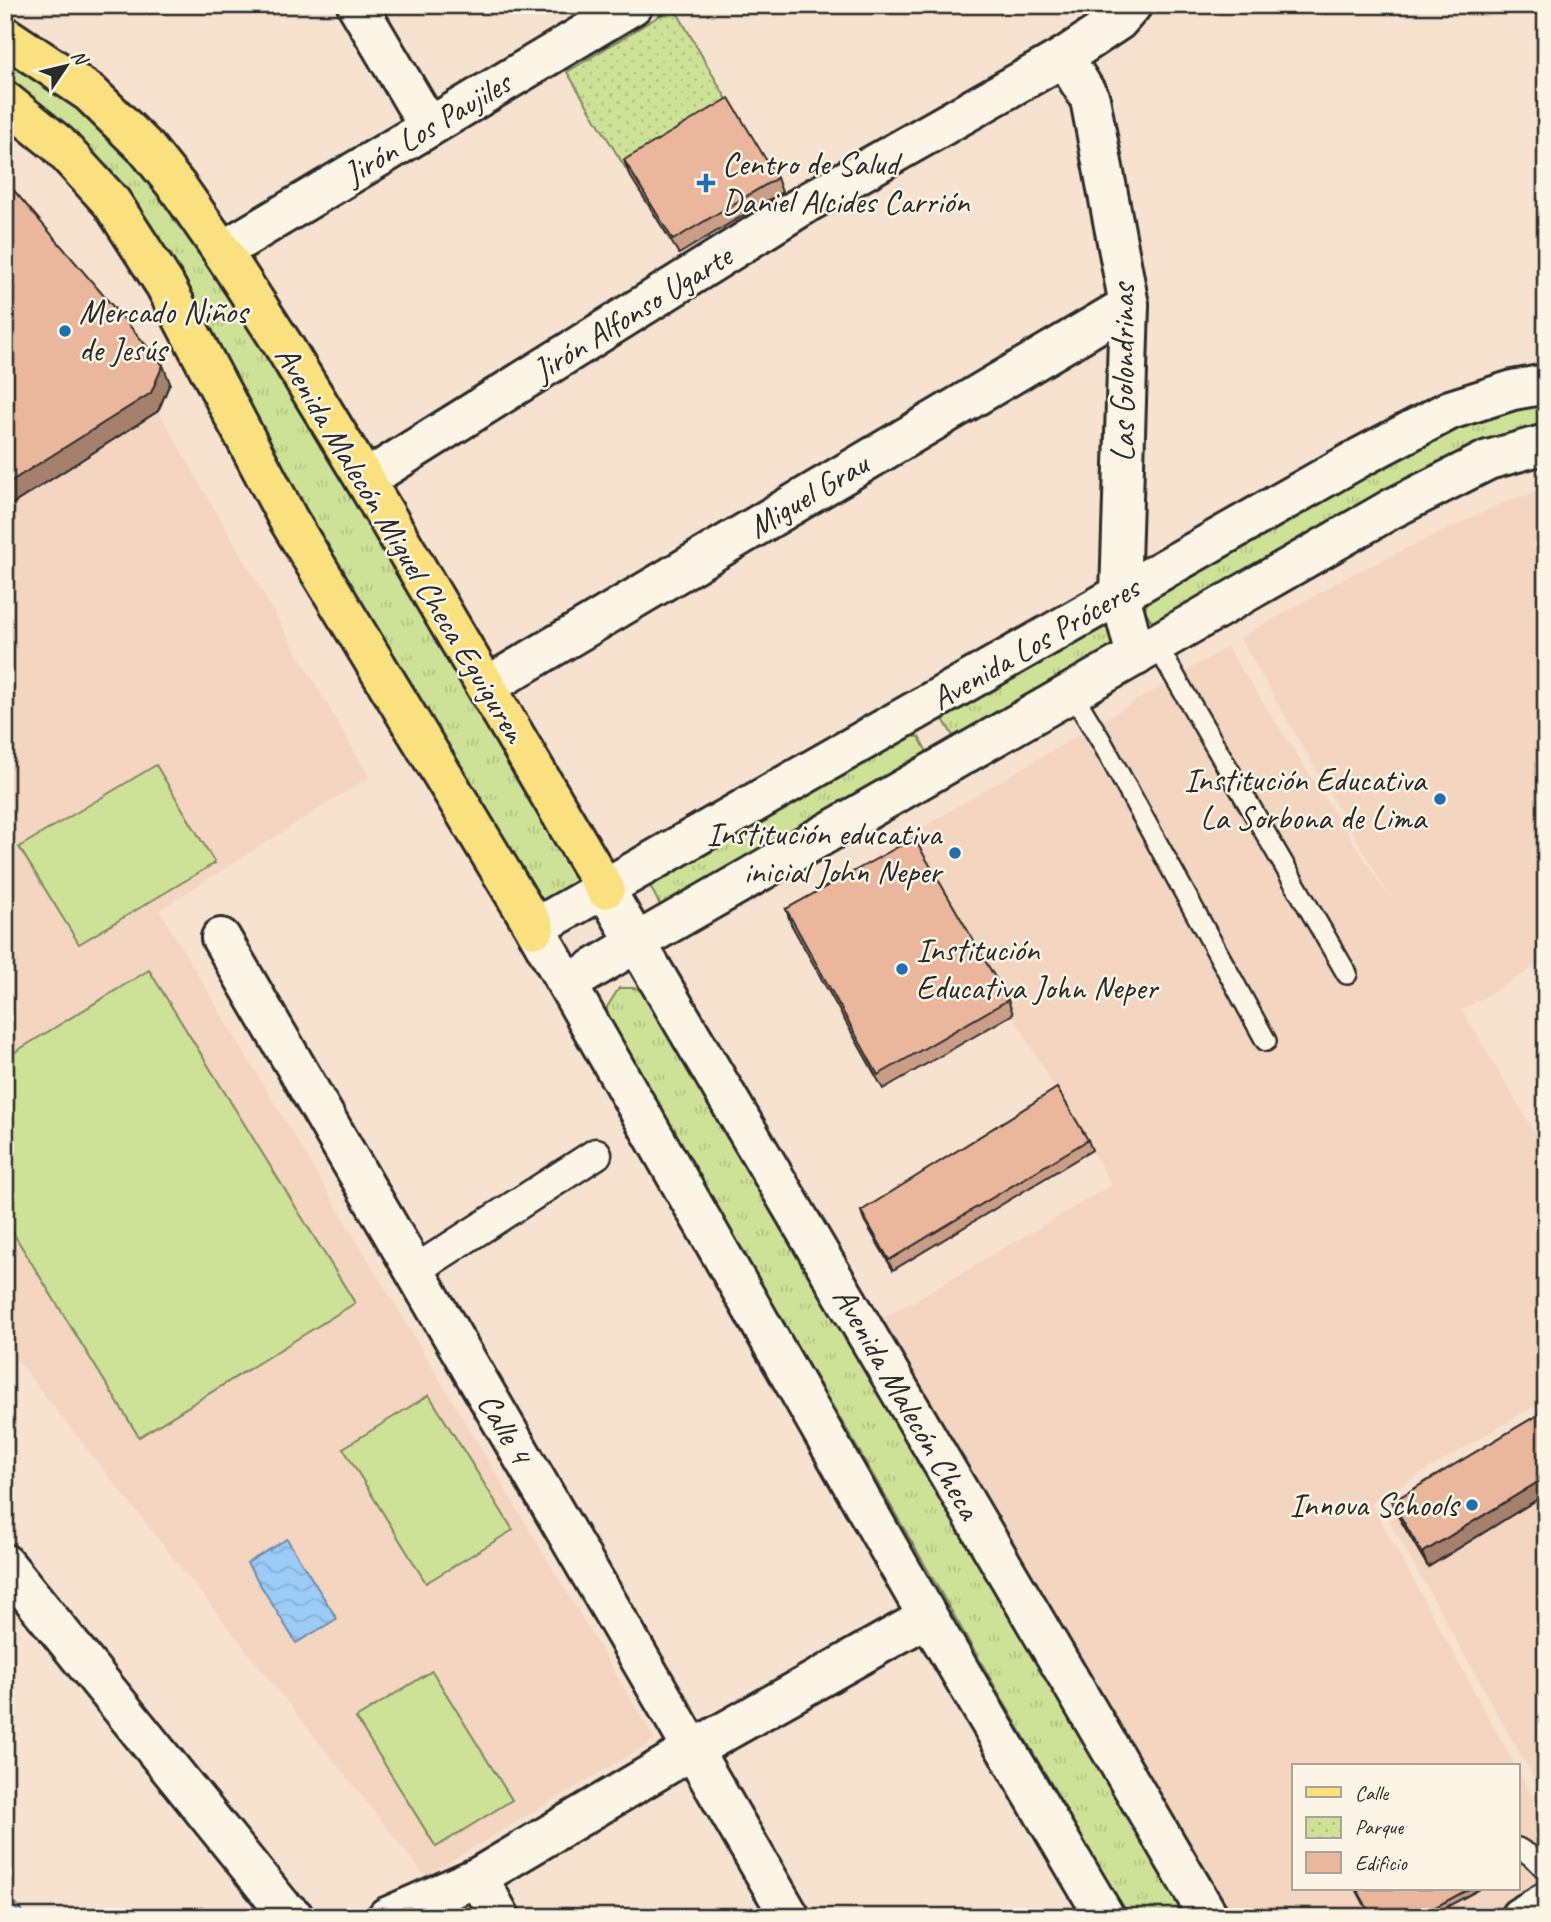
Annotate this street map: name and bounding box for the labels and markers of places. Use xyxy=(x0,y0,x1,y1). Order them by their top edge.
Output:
place label: Centro de Salud Daniel Alcides Carrión xyxy=(722,143,970,223)
marker: Centro de Salud Daniel Alcides Carrión xyxy=(696,173,716,193)
place label: Mercado Niños de Jesús xyxy=(79,291,250,371)
marker: Mercado Niños de Jesús xyxy=(57,323,73,339)
place label: Institución Educativa La Sorbona de Lima xyxy=(1184,759,1429,839)
marker: Institución Educativa La Sorbona de Lima xyxy=(1432,791,1448,807)
place label: Institución educativa inicial John Neper xyxy=(706,813,944,893)
marker: Institución educativa inicial John Neper xyxy=(947,845,963,861)
place label: Institución Educativa John Neper xyxy=(916,929,1159,1009)
marker: Institución Educativa John Neper xyxy=(894,961,910,977)
place label: Innova Schools xyxy=(1289,1484,1461,1526)
marker: Innova Schools xyxy=(1464,1497,1480,1513)

